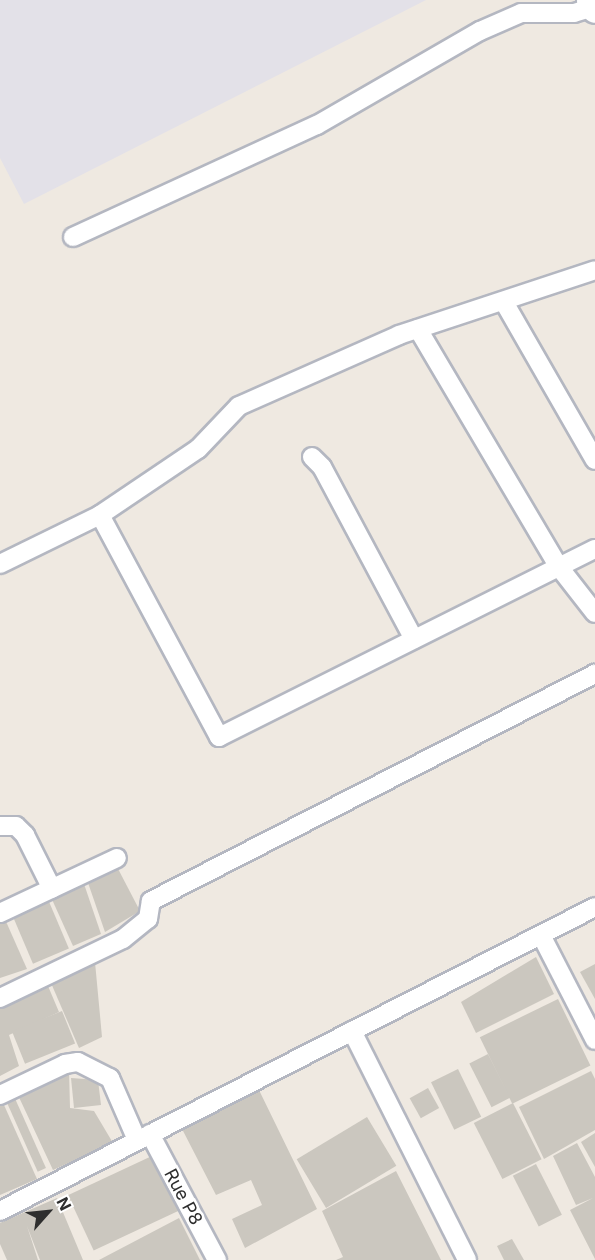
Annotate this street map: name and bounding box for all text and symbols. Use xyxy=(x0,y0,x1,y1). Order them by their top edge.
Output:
street label: Rue P8 xyxy=(159,1165,207,1229)
north arrow xyxy=(18,1182,78,1242)
text: N xyxy=(52,1194,76,1214)

